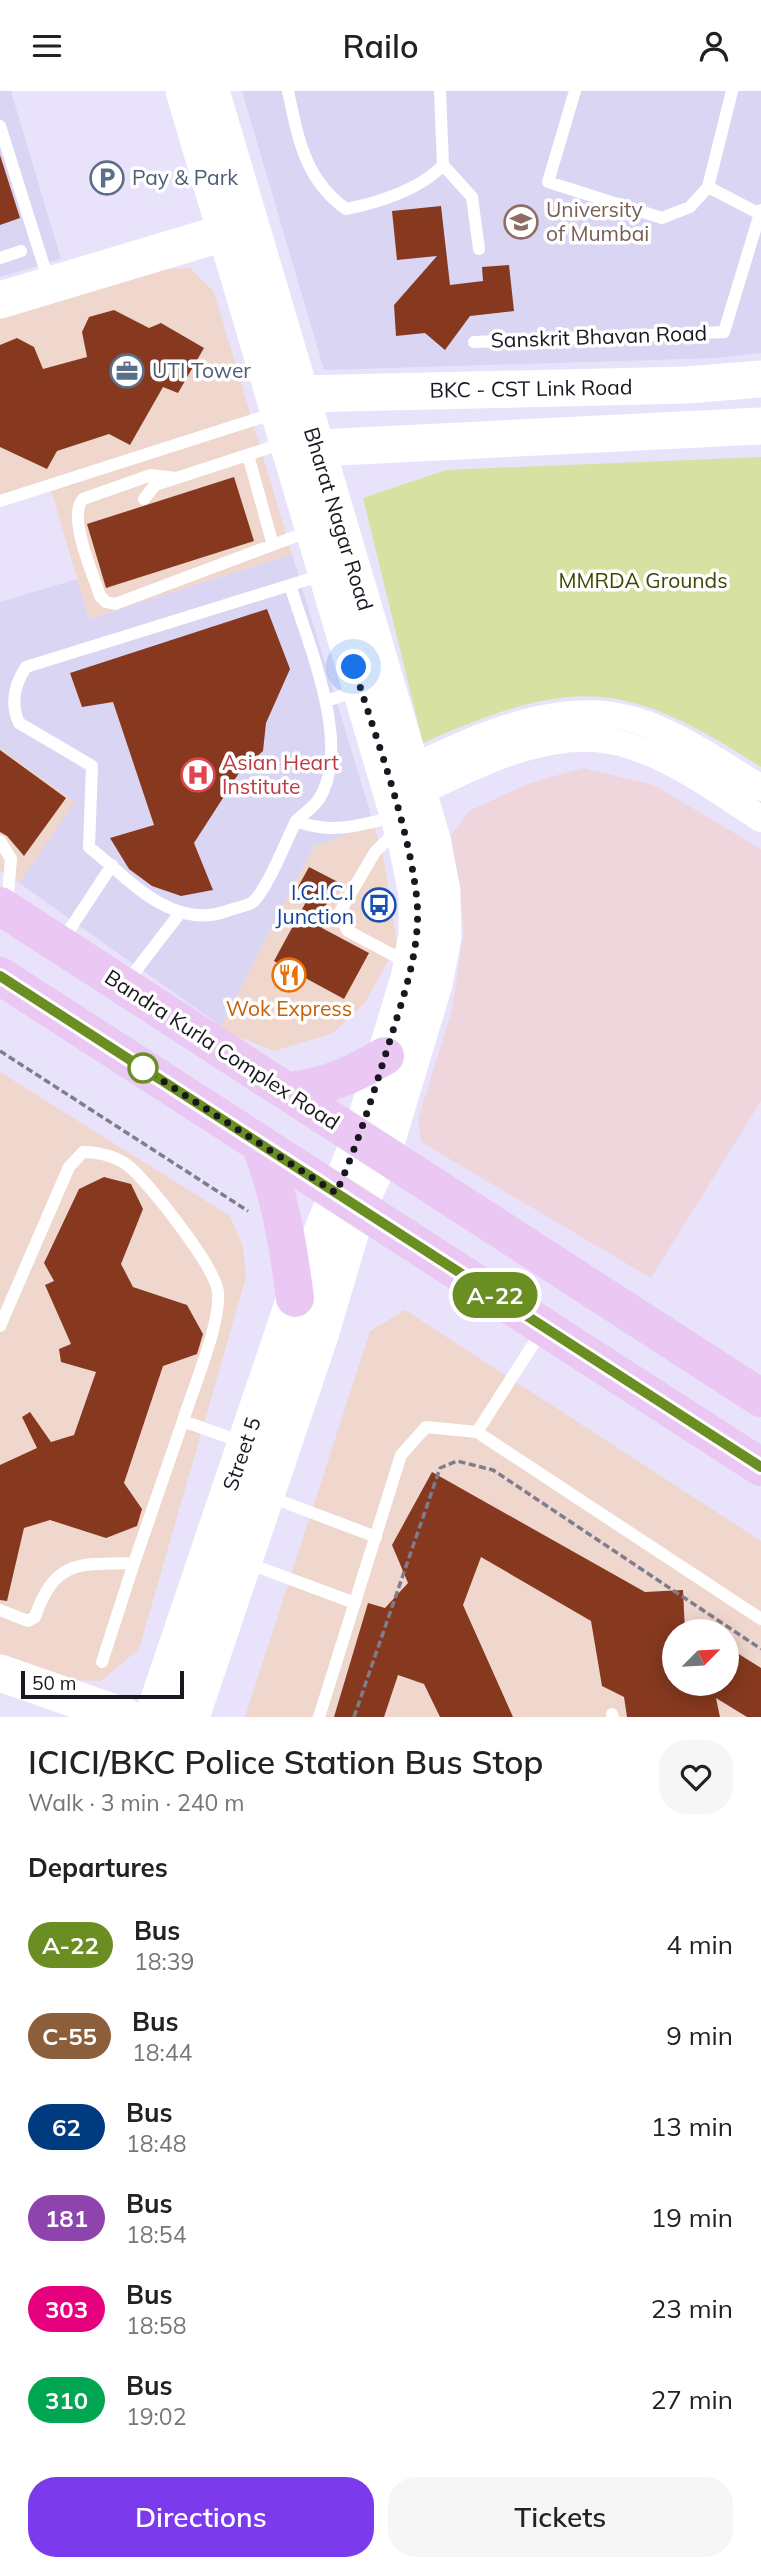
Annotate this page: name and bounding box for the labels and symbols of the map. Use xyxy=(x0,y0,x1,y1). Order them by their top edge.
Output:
parking icon: Pay & Park xyxy=(88,159,126,197)
place label: Pay & Park xyxy=(132,164,238,190)
place label: University of Mumbai xyxy=(546,196,649,246)
school or university icon: University of Mumbai xyxy=(502,203,540,241)
street label: Sanskrit Bhavan Road xyxy=(490,319,708,353)
office icon: UTI Tower xyxy=(108,352,146,390)
place label: UTI Tower xyxy=(152,357,251,383)
street label: BKC - CST Link Road xyxy=(429,373,633,403)
street label: Bharat Nagar Road xyxy=(299,424,379,613)
park label: MMRDA Grounds xyxy=(558,567,728,593)
your location xyxy=(336,649,371,684)
place label: Asian Heart Institute xyxy=(222,749,339,799)
hospital icon: Asian Heart Institute xyxy=(179,756,217,794)
place label: I.C.I.C.I Junction xyxy=(276,879,354,929)
bus stop icon: I.C.I.C.I Junction xyxy=(360,886,398,924)
restaurant icon: Wok Express xyxy=(270,956,308,994)
street label: Bandra Kurla Complex Road xyxy=(100,964,345,1135)
place label: Wok Express xyxy=(226,995,352,1021)
unlabelled marker xyxy=(128,1053,158,1083)
line badge: A-22 xyxy=(446,1272,544,1318)
street label: Street 5 xyxy=(216,1413,266,1494)
north arrow xyxy=(662,1619,738,1696)
scale bar xyxy=(21,1668,184,1700)

